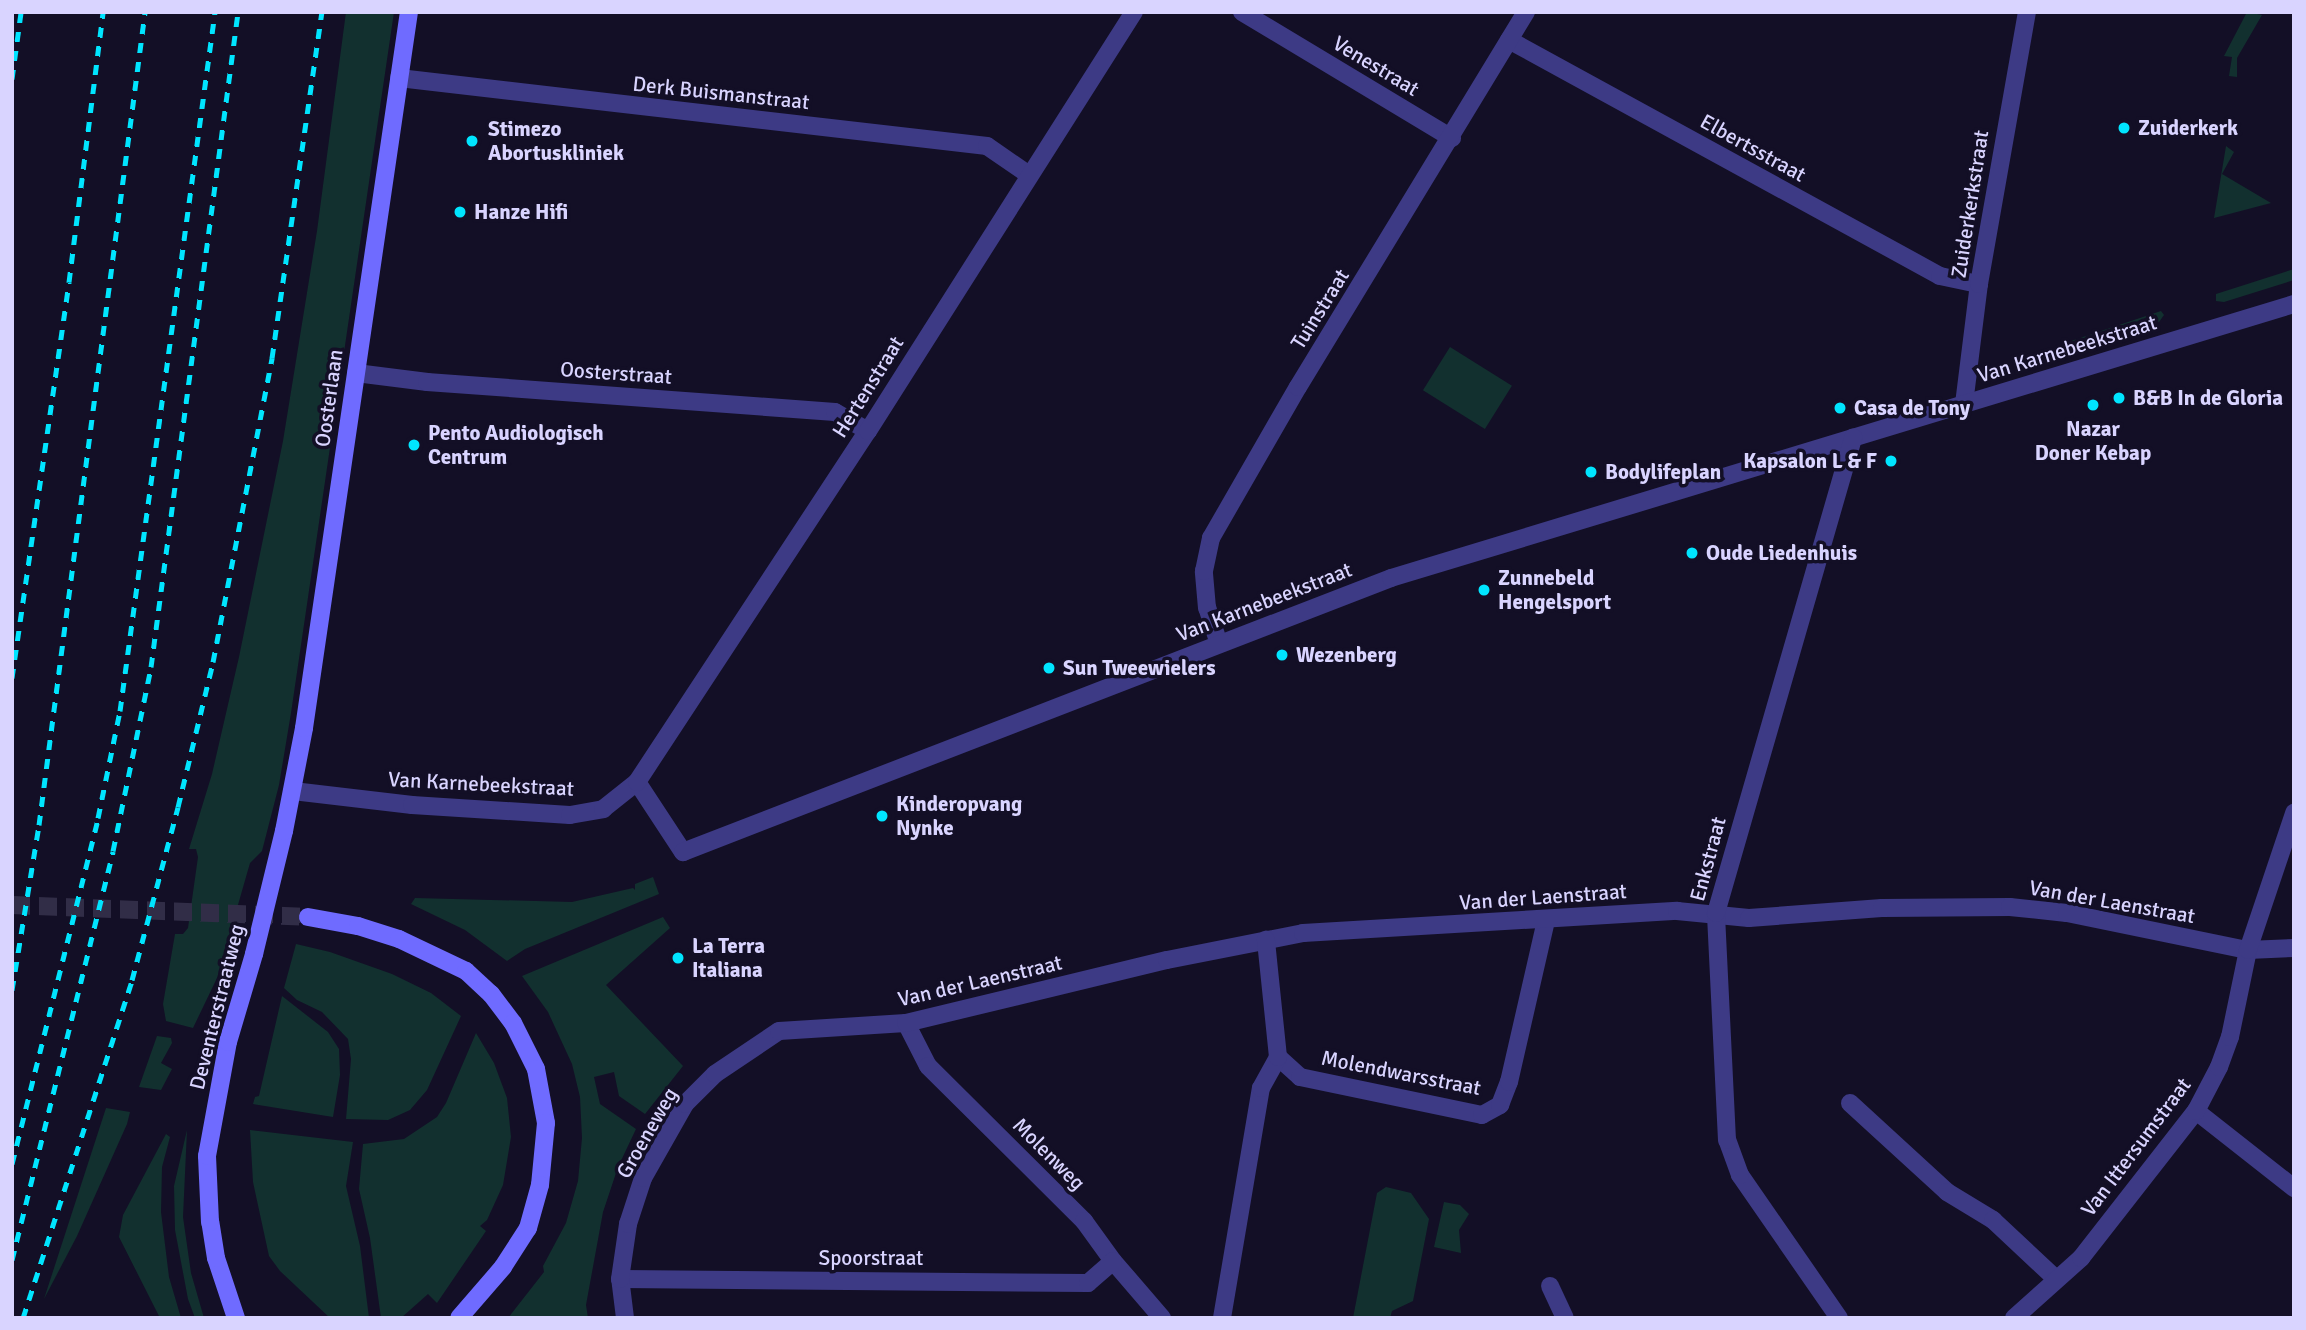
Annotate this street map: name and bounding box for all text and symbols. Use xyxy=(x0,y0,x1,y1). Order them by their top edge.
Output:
street label: Venestraat xyxy=(1328,30,1424,102)
street label: Derk Buismanstraat xyxy=(631,71,811,115)
street label: Elbertsstraat xyxy=(1696,109,1810,187)
place label: Zuiderkerk xyxy=(2138,115,2238,141)
place label: Stimezo Abortuskliniek xyxy=(488,116,624,166)
marker: Zuiderkerk xyxy=(2116,120,2132,136)
street label: Zuiderkerkstraat xyxy=(1946,128,1994,280)
marker: Stimezo Abortuskliniek xyxy=(462,131,482,151)
place label: Hanze Hifi xyxy=(474,199,568,225)
marker: Hanze Hifi xyxy=(452,204,468,220)
street label: Tuinstraat xyxy=(1286,264,1354,354)
street label: Van Karnebeekstraat xyxy=(1974,310,2160,388)
street label: Hertenstraat xyxy=(827,332,909,442)
street label: Oosterlaan xyxy=(310,348,348,448)
street label: Oosterstraat xyxy=(559,357,673,389)
place label: B&B In de Gloria xyxy=(2133,385,2283,411)
marker: B&B In de Gloria xyxy=(2111,390,2127,406)
place label: Casa de Tony xyxy=(1854,395,1970,421)
marker: Nazar Doner Kebap xyxy=(2085,397,2101,413)
marker: Casa de Tony xyxy=(1832,400,1848,416)
place label: Nazar Doner Kebap xyxy=(2035,416,2151,466)
place label: Pento Audiologisch Centrum xyxy=(428,420,604,470)
marker: Pento Audiologisch Centrum xyxy=(406,437,422,453)
place label: Kapsalon L & F xyxy=(1743,448,1877,474)
marker: Kapsalon L & F xyxy=(1883,453,1899,469)
place label: Bodylifeplan xyxy=(1605,459,1721,485)
marker: Bodylifeplan xyxy=(1583,464,1599,480)
place label: Oude Liedenhuis xyxy=(1706,540,1857,566)
marker: Oude Liedenhuis xyxy=(1684,545,1700,561)
street label: Van Karnebeekstraat xyxy=(1173,557,1355,647)
place label: Zunnebeld Hengelsport xyxy=(1498,565,1611,615)
marker: Zunnebeld Hengelsport xyxy=(1476,582,1492,598)
place label: Wezenberg xyxy=(1296,642,1397,668)
marker: Wezenberg xyxy=(1274,647,1290,663)
place label: Sun Tweewielers xyxy=(1063,655,1215,681)
marker: Sun Tweewielers xyxy=(1041,660,1057,676)
street label: Van Karnebeekstraat xyxy=(387,767,575,801)
place label: Kinderopvang Nynke xyxy=(896,791,1022,841)
marker: Kinderopvang Nynke xyxy=(874,808,890,824)
street label: Enkstraat xyxy=(1685,814,1731,904)
street label: Van der Laenstraat xyxy=(2027,875,2197,929)
street label: Van der Laenstraat xyxy=(1458,879,1628,915)
street label: Deventerstraatweg xyxy=(184,922,250,1092)
place label: La Terra Italiana xyxy=(692,933,765,983)
marker: La Terra Italiana xyxy=(670,950,686,966)
street label: Van der Laenstraat xyxy=(895,950,1065,1012)
street label: Molendwarsstraat xyxy=(1319,1045,1483,1101)
street label: Van Ittersumstraat xyxy=(2076,1073,2196,1221)
street label: Groeneweg xyxy=(611,1083,683,1183)
street label: Molenweg xyxy=(1008,1113,1090,1195)
street label: Spoorstraat xyxy=(819,1245,923,1271)

